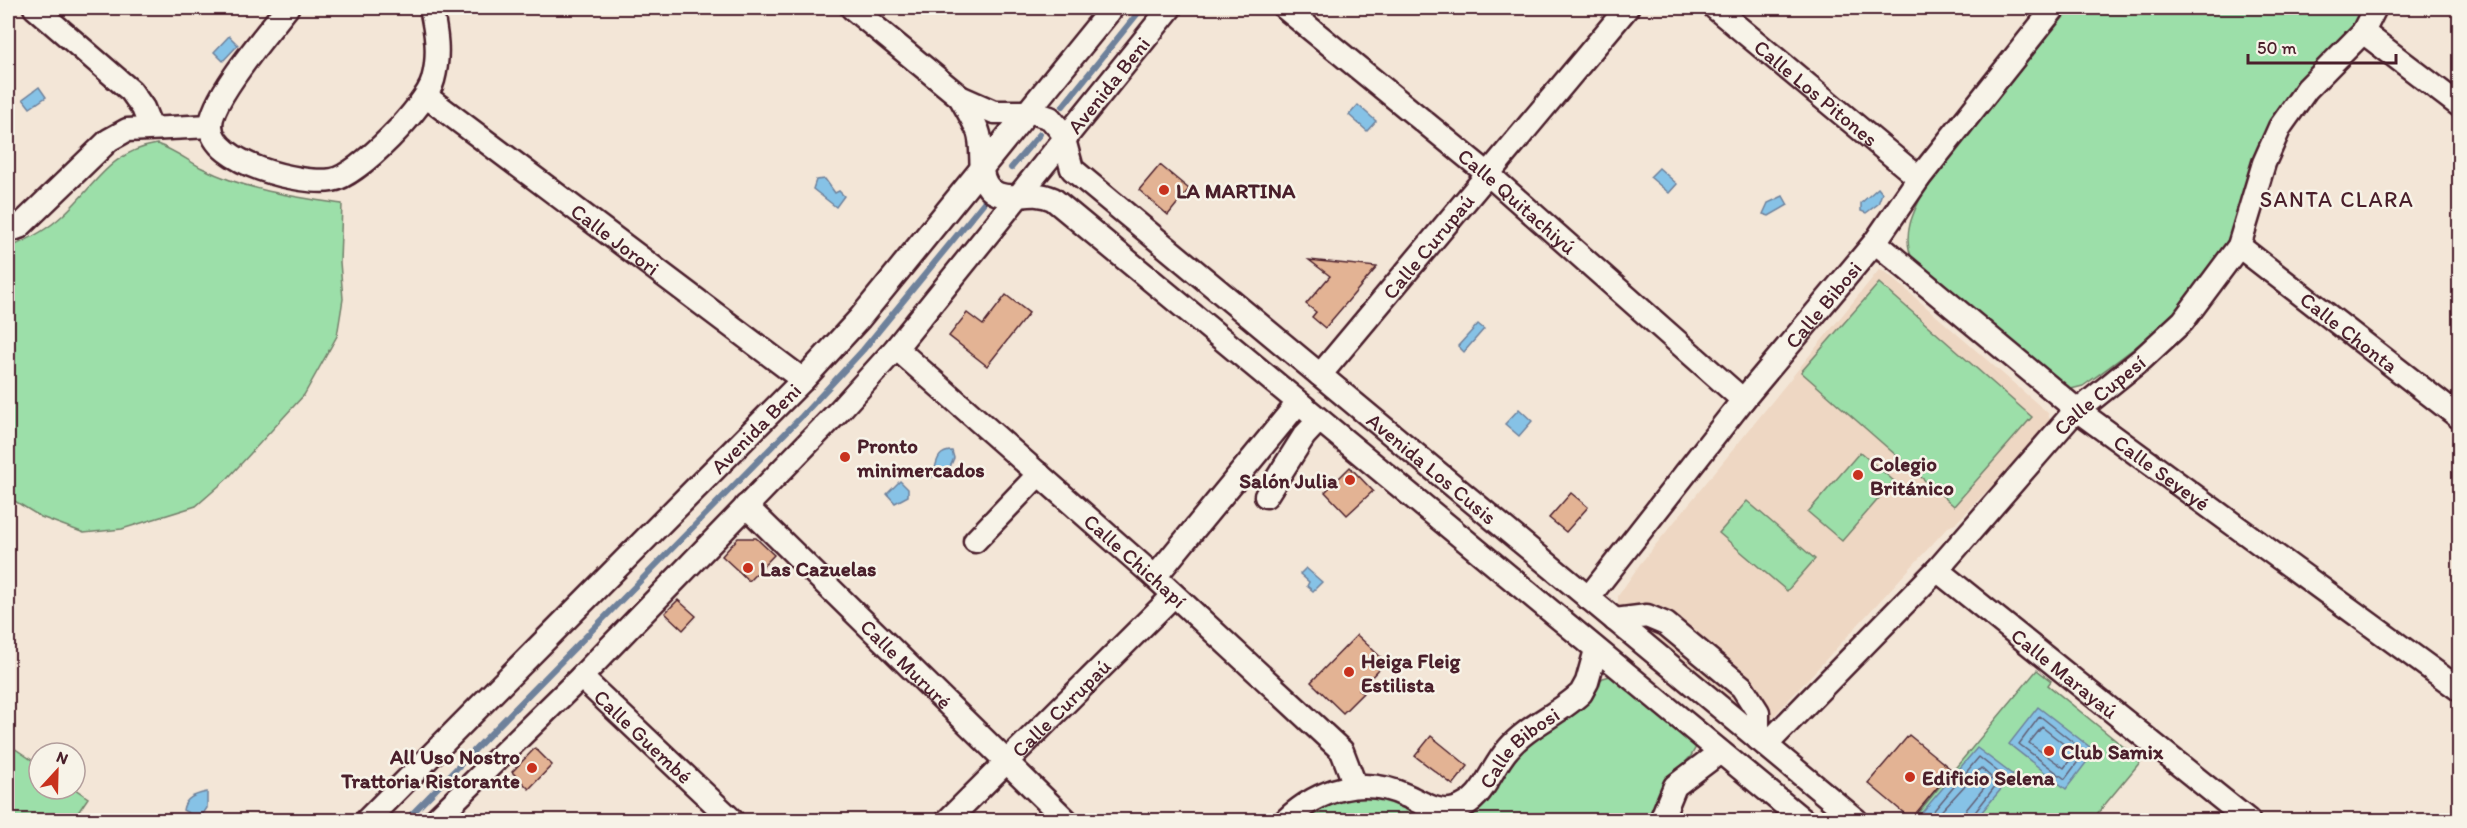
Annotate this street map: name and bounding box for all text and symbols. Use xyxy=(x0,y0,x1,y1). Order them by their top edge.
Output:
scale bar xyxy=(2248,27,2396,65)
street label: Avenida Beni xyxy=(1062,31,1155,138)
street label: Calle Los Pitones xyxy=(1749,34,1883,151)
text: 50 m xyxy=(2257,37,2297,59)
street label: Calle Quitachiyú xyxy=(1453,142,1582,259)
place label: LA MARTINA xyxy=(1176,178,1296,203)
marker: LA MARTINA xyxy=(1157,183,1171,197)
district label: SANTA CLARA xyxy=(2260,186,2414,213)
street label: Calle Curupaú xyxy=(1377,188,1479,304)
street label: Calle Jorori xyxy=(566,198,665,280)
street label: Calle Bibosi xyxy=(1779,256,1866,353)
street label: Calle Chonta xyxy=(2296,286,2403,378)
street label: Calle Cupesí xyxy=(2048,349,2151,440)
street label: Avenida Beni xyxy=(705,377,806,478)
street label: Avenida Los Cusis xyxy=(1362,407,1502,529)
street label: Calle Seyeyé xyxy=(2109,429,2215,516)
place label: Pronto minimercados xyxy=(856,433,985,482)
marker: Pronto minimercados xyxy=(838,450,852,464)
place label: Colegio Británico xyxy=(1870,451,1954,500)
place label: Salón Julia xyxy=(1239,468,1339,493)
marker: Colegio Británico xyxy=(1851,468,1865,482)
marker: Salón Julia xyxy=(1343,473,1357,487)
street label: Calle Chichapí xyxy=(1079,508,1192,613)
place label: Las Cazuelas xyxy=(760,556,876,581)
marker: Las Cazuelas xyxy=(741,561,755,575)
street label: Calle Mururé xyxy=(856,613,957,714)
street label: Calle Marayaú xyxy=(2006,622,2124,723)
place label: Heiga Fleig Estilista xyxy=(1361,648,1462,697)
street label: Calle Curupaú xyxy=(1006,653,1116,762)
marker: Heiga Fleig Estilista xyxy=(1342,665,1356,679)
street label: Calle Guembé xyxy=(589,684,698,789)
street label: Calle Bibosi xyxy=(1473,701,1564,793)
place label: Club Samix xyxy=(2061,739,2164,764)
north arrow xyxy=(27,741,87,801)
place label: All Uso Nostro Trattoria Ristorante xyxy=(340,744,520,793)
marker: Club Samix xyxy=(2042,744,2056,758)
text: N xyxy=(54,747,71,768)
marker: All Uso Nostro Trattoria Ristorante xyxy=(525,761,539,775)
place label: Edificio Selena xyxy=(1922,765,2056,790)
marker: Edificio Selena xyxy=(1903,770,1917,784)

